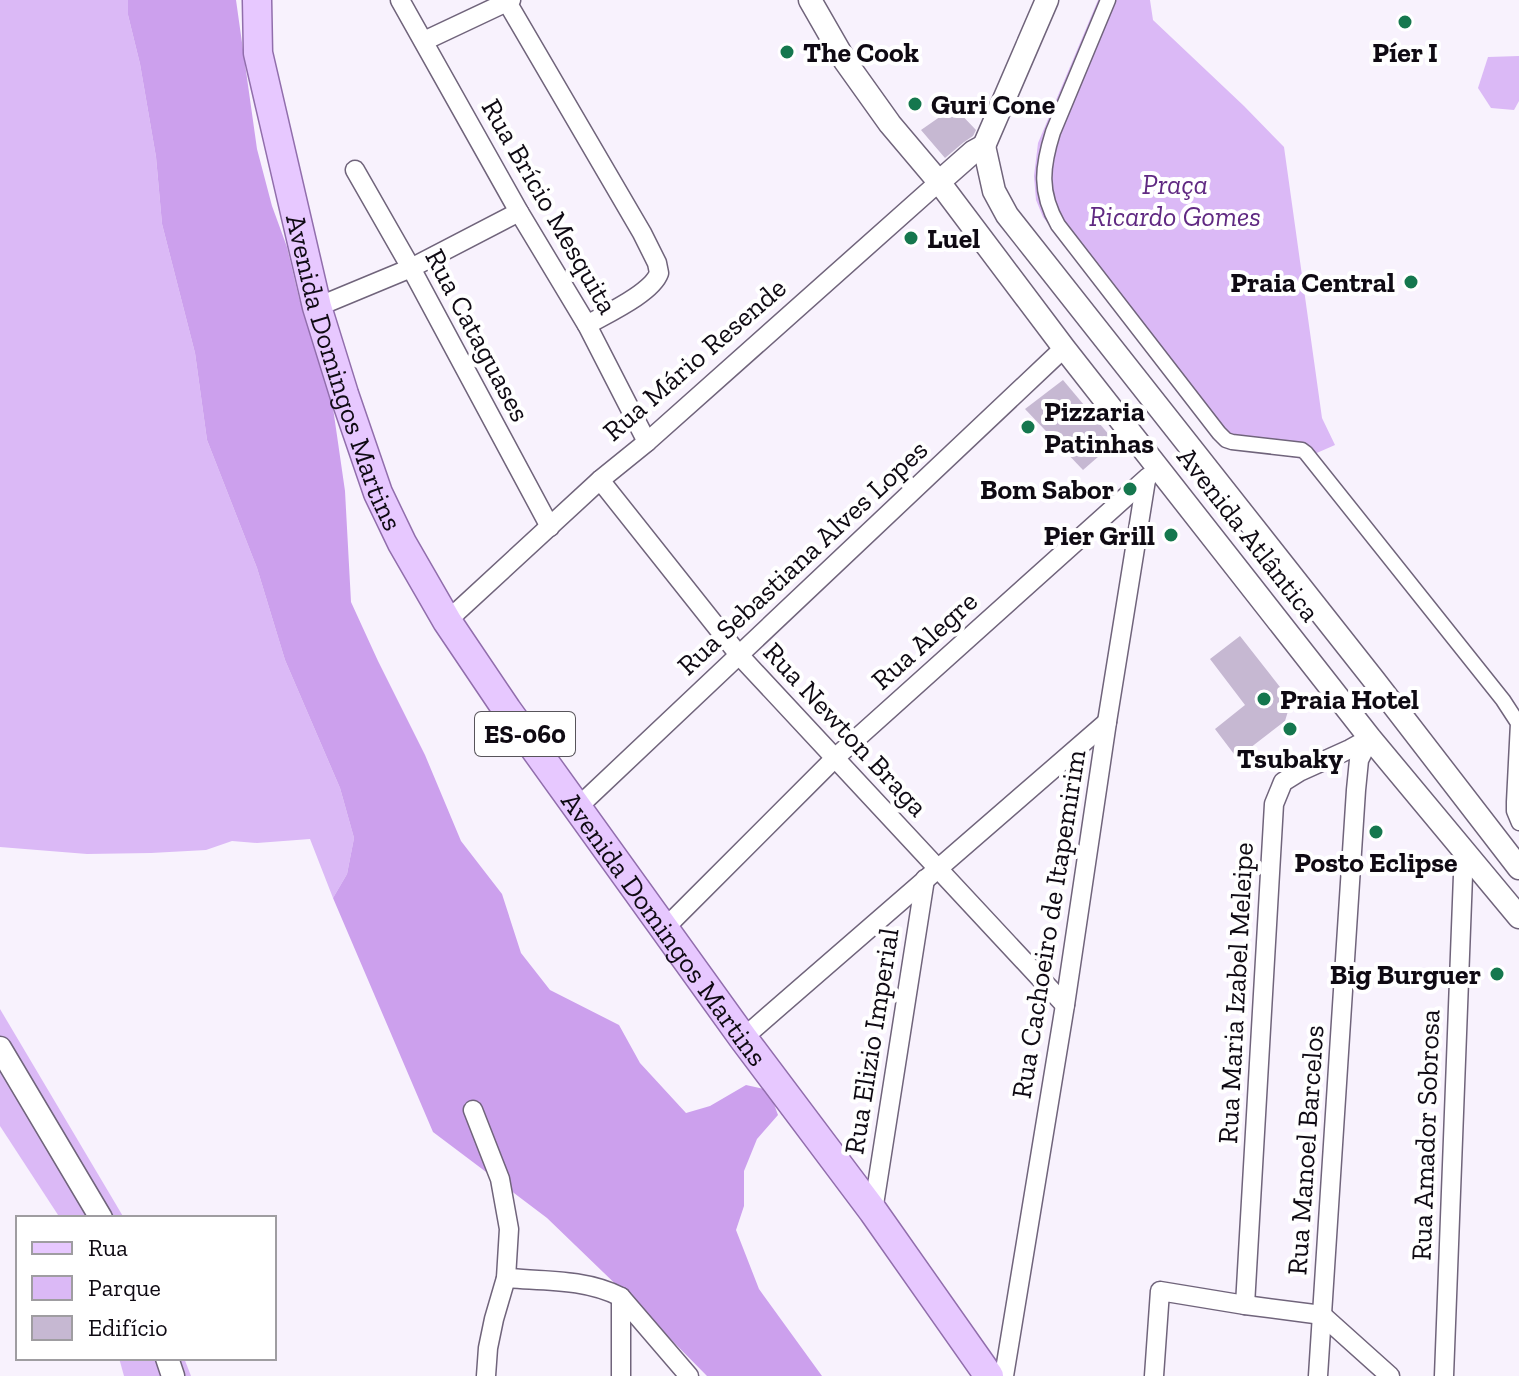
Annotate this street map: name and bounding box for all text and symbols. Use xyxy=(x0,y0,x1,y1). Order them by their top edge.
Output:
marker: Píer I xyxy=(1396,13,1414,31)
place label: The Cook xyxy=(803,36,920,69)
place label: Píer I xyxy=(1372,36,1438,69)
marker: The Cook xyxy=(778,43,796,61)
place label: Guri Cone xyxy=(931,88,1055,121)
street label: Rua Brício Mesquita xyxy=(475,93,625,320)
marker: Guri Cone xyxy=(906,95,924,113)
park label: Praça Ricardo Gomes xyxy=(1089,168,1261,233)
street label: Avenida Domingos Martins xyxy=(279,211,409,536)
place label: Luel xyxy=(927,222,980,255)
marker: Luel xyxy=(902,229,920,247)
street label: Rua Cataguases xyxy=(418,243,537,427)
place label: Praia Central xyxy=(1230,266,1395,299)
street label: Rua Mário Resende xyxy=(596,271,792,448)
marker: Praia Central xyxy=(1402,273,1420,291)
place label: Pizzaria Patinhas xyxy=(1044,395,1154,460)
marker: Pizzaria Patinhas xyxy=(1019,418,1037,436)
street label: Rua Sebastiana Alves Lopes xyxy=(671,433,934,682)
street label: Avenida Atlântica xyxy=(1170,441,1327,628)
place label: Bom Sabor xyxy=(980,473,1114,506)
marker: Bom Sabor xyxy=(1121,480,1139,498)
place label: Pier Grill xyxy=(1043,519,1155,552)
marker: Pier Grill xyxy=(1162,526,1180,544)
street label: Rua Alegre xyxy=(865,584,984,696)
street label: Rua Newton Braga xyxy=(757,636,935,823)
place label: Praia Hotel xyxy=(1280,683,1419,716)
marker: Praia Hotel xyxy=(1255,690,1273,708)
road number: ES-060 xyxy=(475,712,575,756)
marker: Tsubaky xyxy=(1281,720,1299,738)
place label: Tsubaky xyxy=(1237,742,1343,775)
street label: Rua Cachoeiro de Itapemirim xyxy=(1005,747,1092,1101)
street label: Avenida Domingos Martins xyxy=(554,786,774,1073)
marker: Posto Eclipse xyxy=(1367,823,1385,841)
street label: Rua Maria Izabel Meleipe xyxy=(1211,841,1260,1145)
place label: Posto Eclipse xyxy=(1294,846,1458,879)
street label: Rua Elizio Imperial xyxy=(837,926,906,1156)
place label: Big Burguer xyxy=(1330,958,1481,991)
marker: Big Burguer xyxy=(1488,965,1506,983)
street label: Rua Amador Sobrosa xyxy=(1405,1008,1446,1261)
street label: Rua Manoel Barcelos xyxy=(1280,1024,1331,1276)
legend xyxy=(16,1216,276,1360)
text: Rua xyxy=(88,1233,128,1262)
text: Parque xyxy=(88,1273,161,1302)
text: Edifício xyxy=(88,1313,168,1342)

